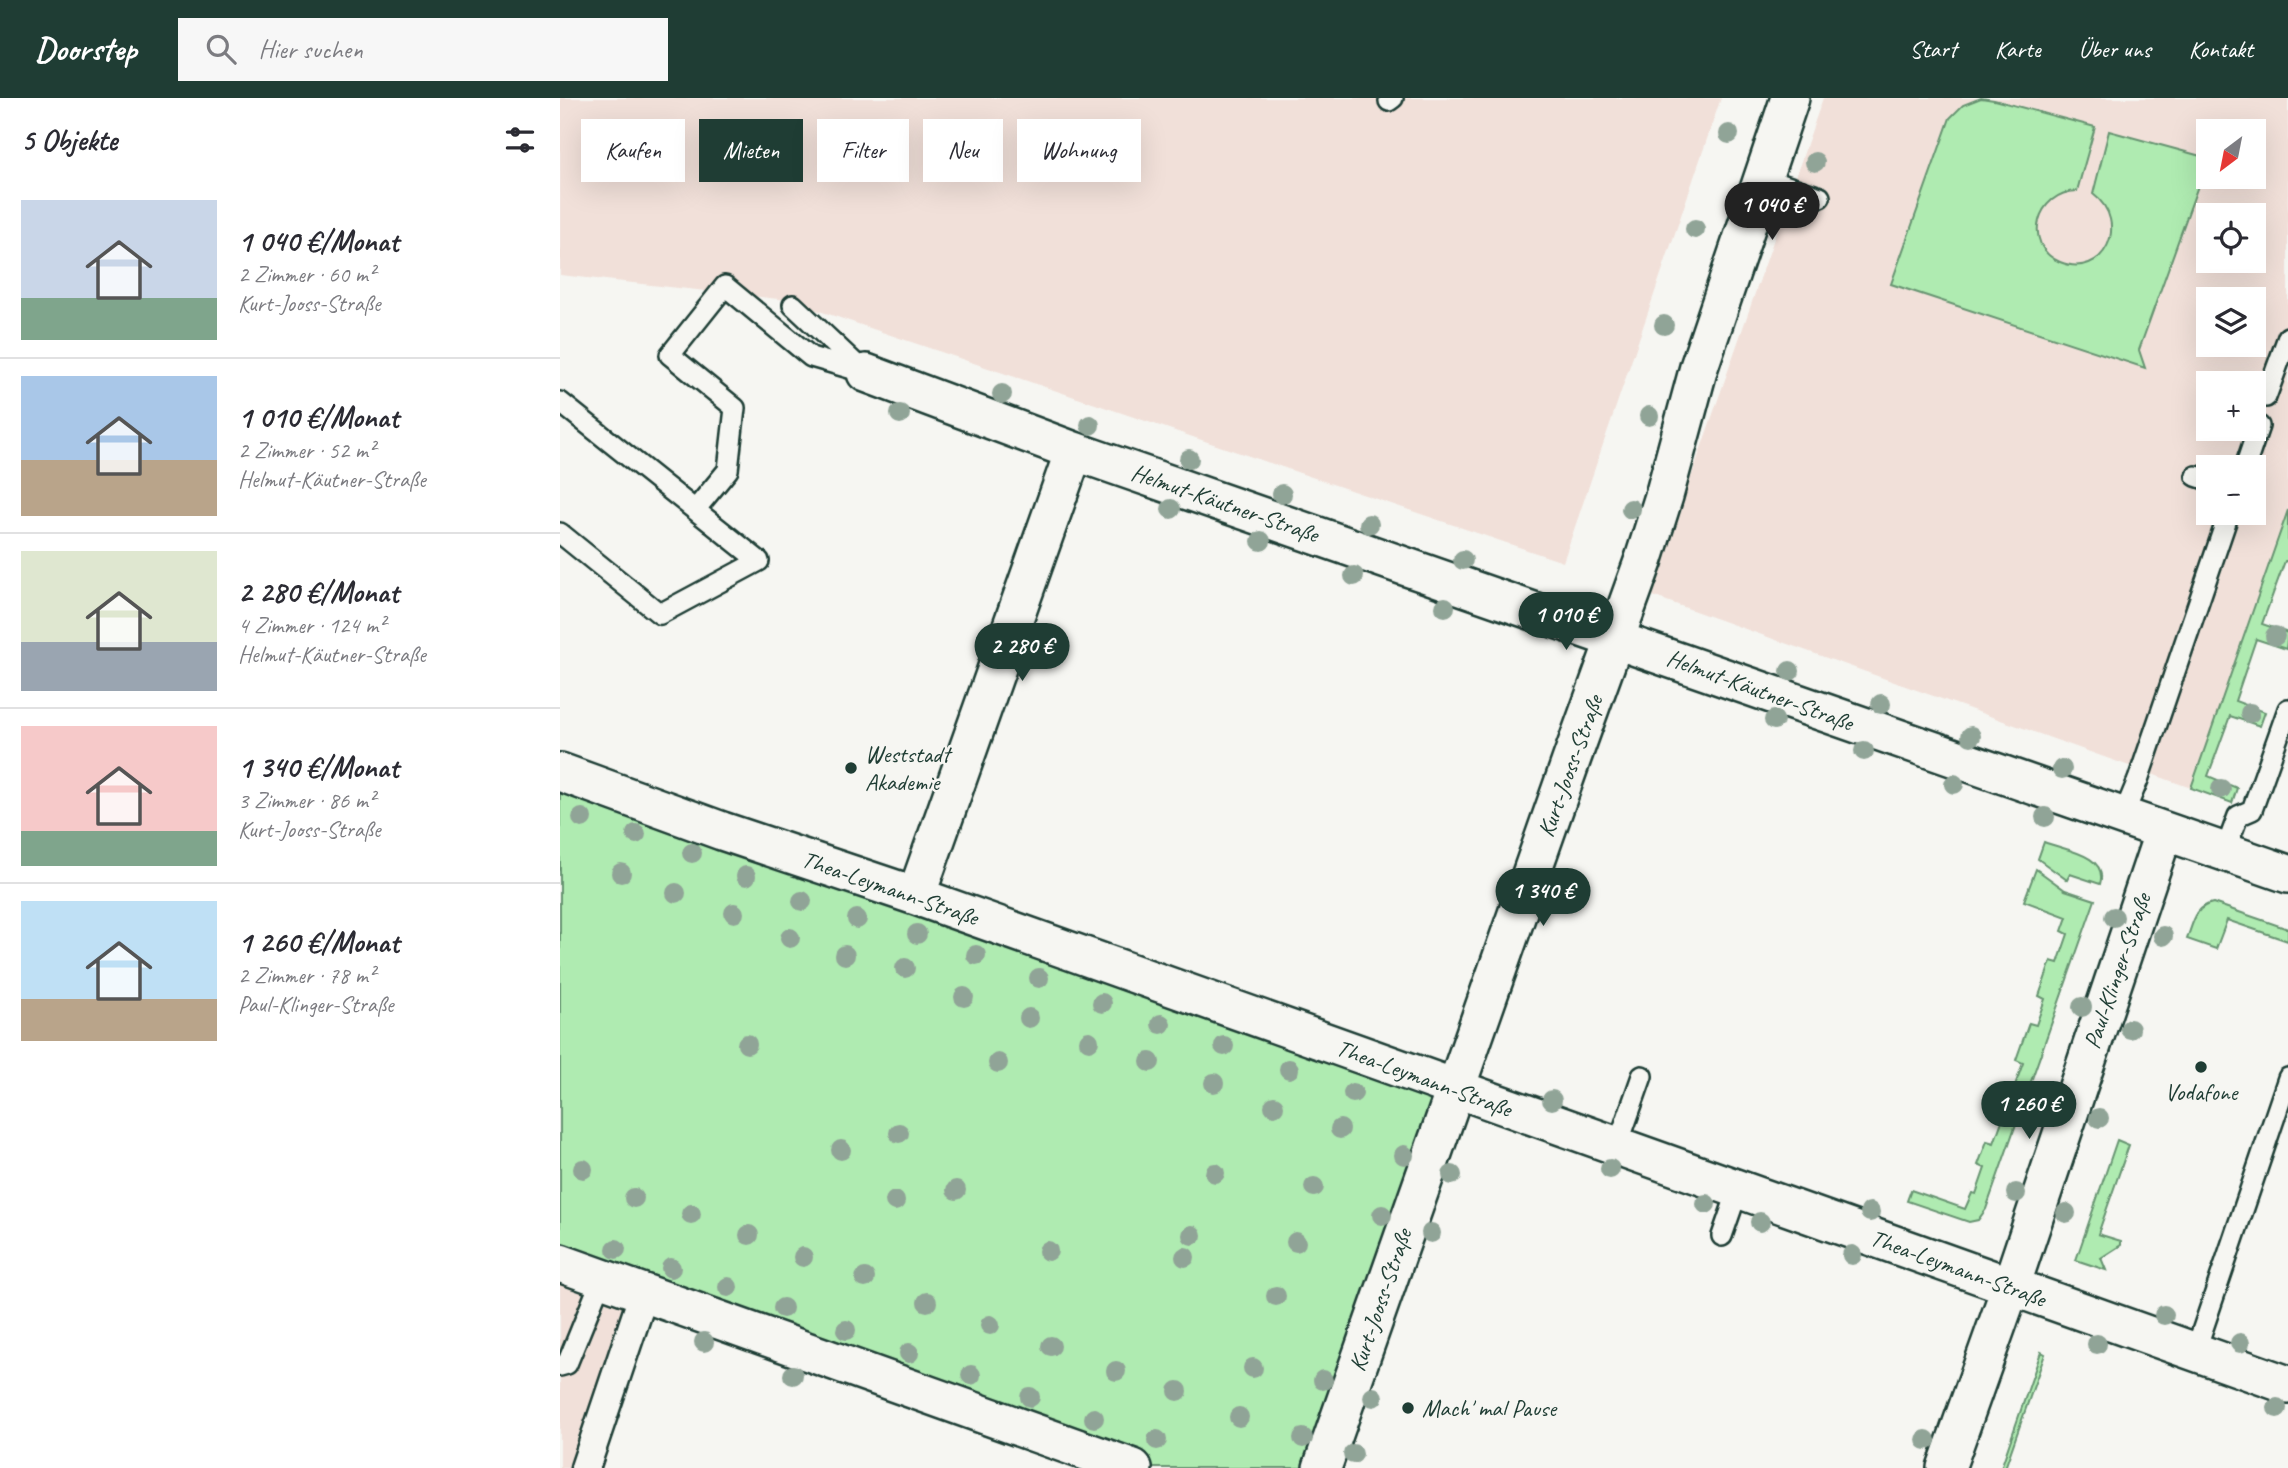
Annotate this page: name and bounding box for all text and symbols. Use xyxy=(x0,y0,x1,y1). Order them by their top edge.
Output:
search box xyxy=(178,18,668,81)
text: Doorstep xyxy=(35,28,136,70)
icon: search xyxy=(202,30,240,68)
text: Hier suchen xyxy=(258,33,363,66)
text: Start xyxy=(1910,34,1957,64)
text: Karte xyxy=(1995,34,2041,64)
text: Über uns xyxy=(2079,34,2151,64)
text: Kontakt xyxy=(2189,34,2253,64)
chip: Kaufen xyxy=(581,119,685,182)
chip: Mieten xyxy=(699,119,803,182)
chip: Filter xyxy=(817,119,909,182)
chip: Neu xyxy=(923,119,1003,182)
chip: Wohnung xyxy=(1017,119,1141,182)
north arrow xyxy=(2196,119,2266,189)
map controls xyxy=(2196,119,2266,525)
text: 5 Objekte xyxy=(21,121,117,159)
icon: filters xyxy=(501,121,539,159)
pin: 1 040 € xyxy=(1707,183,1837,242)
text: 1 040 € xyxy=(1741,190,1803,219)
button: locate xyxy=(2196,203,2266,273)
text: 1 040 €/Monat xyxy=(238,222,399,260)
icon: home xyxy=(77,228,161,312)
text: 2 Zimmer · 60 m² xyxy=(238,260,375,289)
button: layers xyxy=(2196,287,2266,357)
text: Kurt-Jooss-Straße xyxy=(238,289,380,318)
button: + xyxy=(2196,371,2266,441)
text: 1 010 €/Monat xyxy=(238,398,399,436)
icon: home xyxy=(77,404,161,488)
text: 2 Zimmer · 52 m² xyxy=(238,436,375,465)
button: − xyxy=(2196,455,2266,525)
street label: Helmut-Käutner-Straße xyxy=(1128,457,1325,550)
text: Helmut-Käutner-Straße xyxy=(238,465,426,494)
text: 2 280 €/Monat xyxy=(238,573,399,611)
icon: home xyxy=(77,579,161,663)
pin: 1 010 € xyxy=(1501,592,1631,652)
text: 1 010 € xyxy=(1535,600,1597,629)
text: 4 Zimmer · 124 m² xyxy=(238,611,385,640)
pin: 2 280 € xyxy=(957,624,1087,683)
text: 2 280 € xyxy=(991,631,1053,660)
text: Helmut-Käutner-Straße xyxy=(238,640,426,669)
street label: Helmut-Käutner-Straße xyxy=(1663,642,1859,738)
street label: Kurt-Jooss-Straße xyxy=(1530,689,1610,841)
place label: Weststadt Akademie xyxy=(865,739,953,797)
text: 1 340 €/Monat xyxy=(238,748,399,786)
icon: home xyxy=(77,754,161,838)
marker: Weststadt Akademie xyxy=(843,760,859,776)
text: 3 Zimmer · 86 m² xyxy=(238,786,375,815)
text: Kurt-Jooss-Straße xyxy=(238,815,380,844)
street label: Thea-Leymann-Straße xyxy=(798,844,984,933)
pin: 1 340 € xyxy=(1478,868,1608,928)
text: 1 340 € xyxy=(1512,876,1574,905)
street label: Paul-Klinger-Straße xyxy=(2076,887,2158,1053)
text: 1 260 €/Monat xyxy=(238,923,399,961)
icon: home xyxy=(77,929,161,1013)
text: 2 Zimmer · 78 m² xyxy=(238,961,375,990)
text: Paul-Klinger-Straße xyxy=(238,990,394,1019)
street label: Thea-Leymann-Straße xyxy=(1332,1032,1518,1124)
marker: Vodafone xyxy=(2193,1059,2209,1075)
place label: Vodafone xyxy=(2165,1077,2240,1107)
pin: 1 260 € xyxy=(1964,1082,2094,1141)
text: 1 260 € xyxy=(1997,1089,2061,1118)
street label: Thea-Leymann-Straße xyxy=(1866,1222,2052,1314)
street label: Kurt-Jooss-Straße xyxy=(1342,1223,1419,1375)
place label: Mach' mal Pause xyxy=(1422,1393,1558,1423)
marker: Mach' mal Pause xyxy=(1400,1400,1416,1416)

